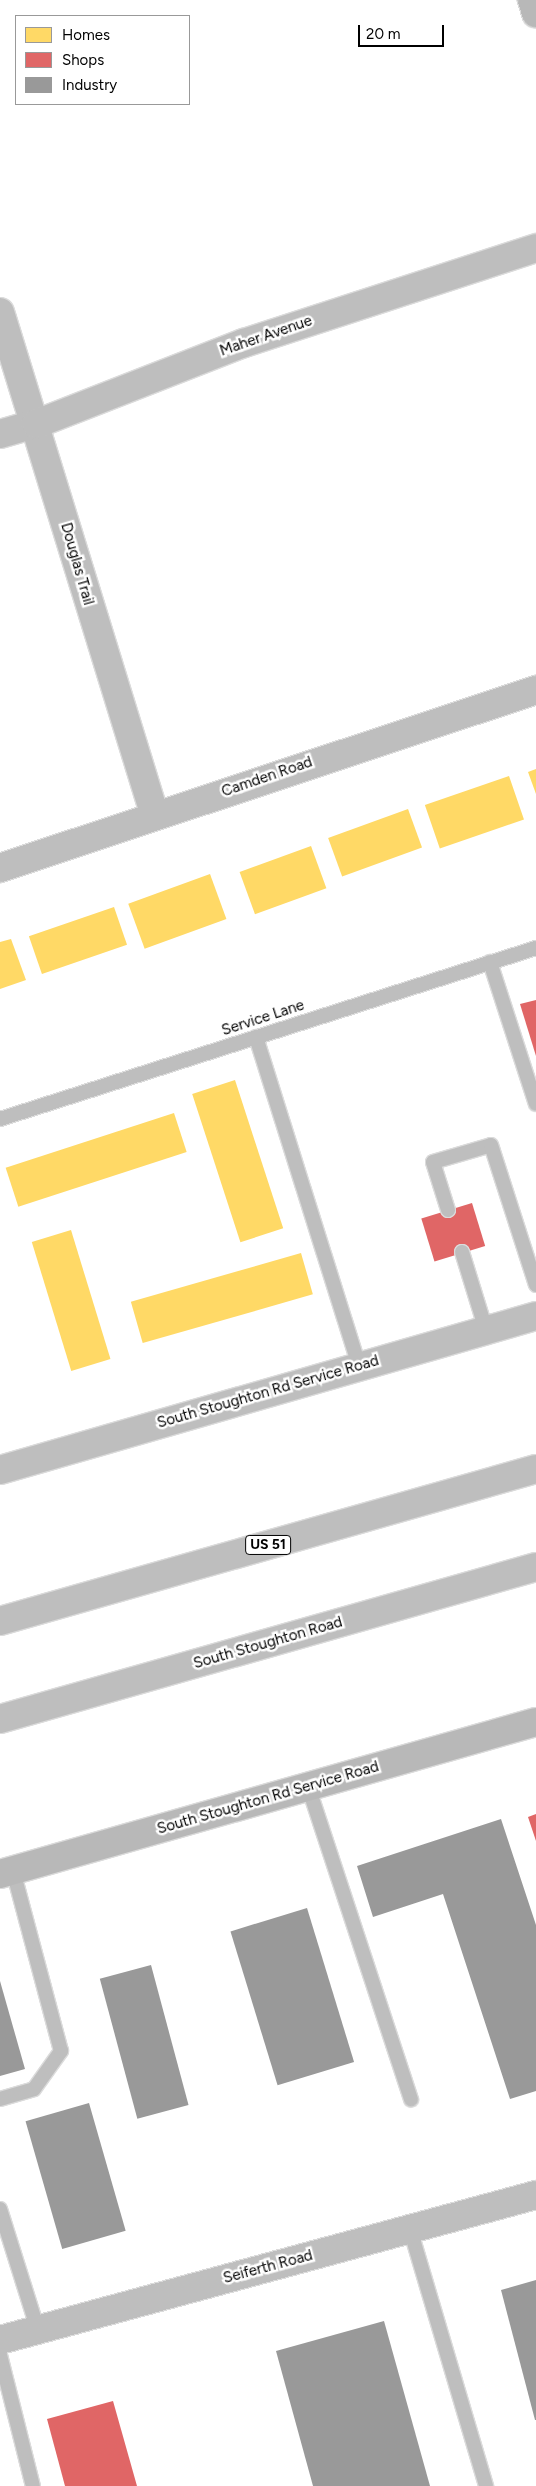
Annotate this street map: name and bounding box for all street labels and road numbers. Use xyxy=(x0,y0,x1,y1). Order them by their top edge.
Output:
street label: Maher Avenue xyxy=(217,312,315,360)
street label: Douglas Trail xyxy=(57,521,97,607)
street label: Camden Road xyxy=(219,753,315,801)
street label: Service Lane xyxy=(219,996,307,1040)
street label: South Stoughton Rd Service Road xyxy=(155,1352,381,1432)
road number: US 51 xyxy=(244,1534,292,1556)
street label: South Stoughton Road xyxy=(191,1613,345,1673)
street label: South Stoughton Rd Service Road xyxy=(155,1758,381,1838)
street label: Seiferth Road xyxy=(221,2246,315,2288)

